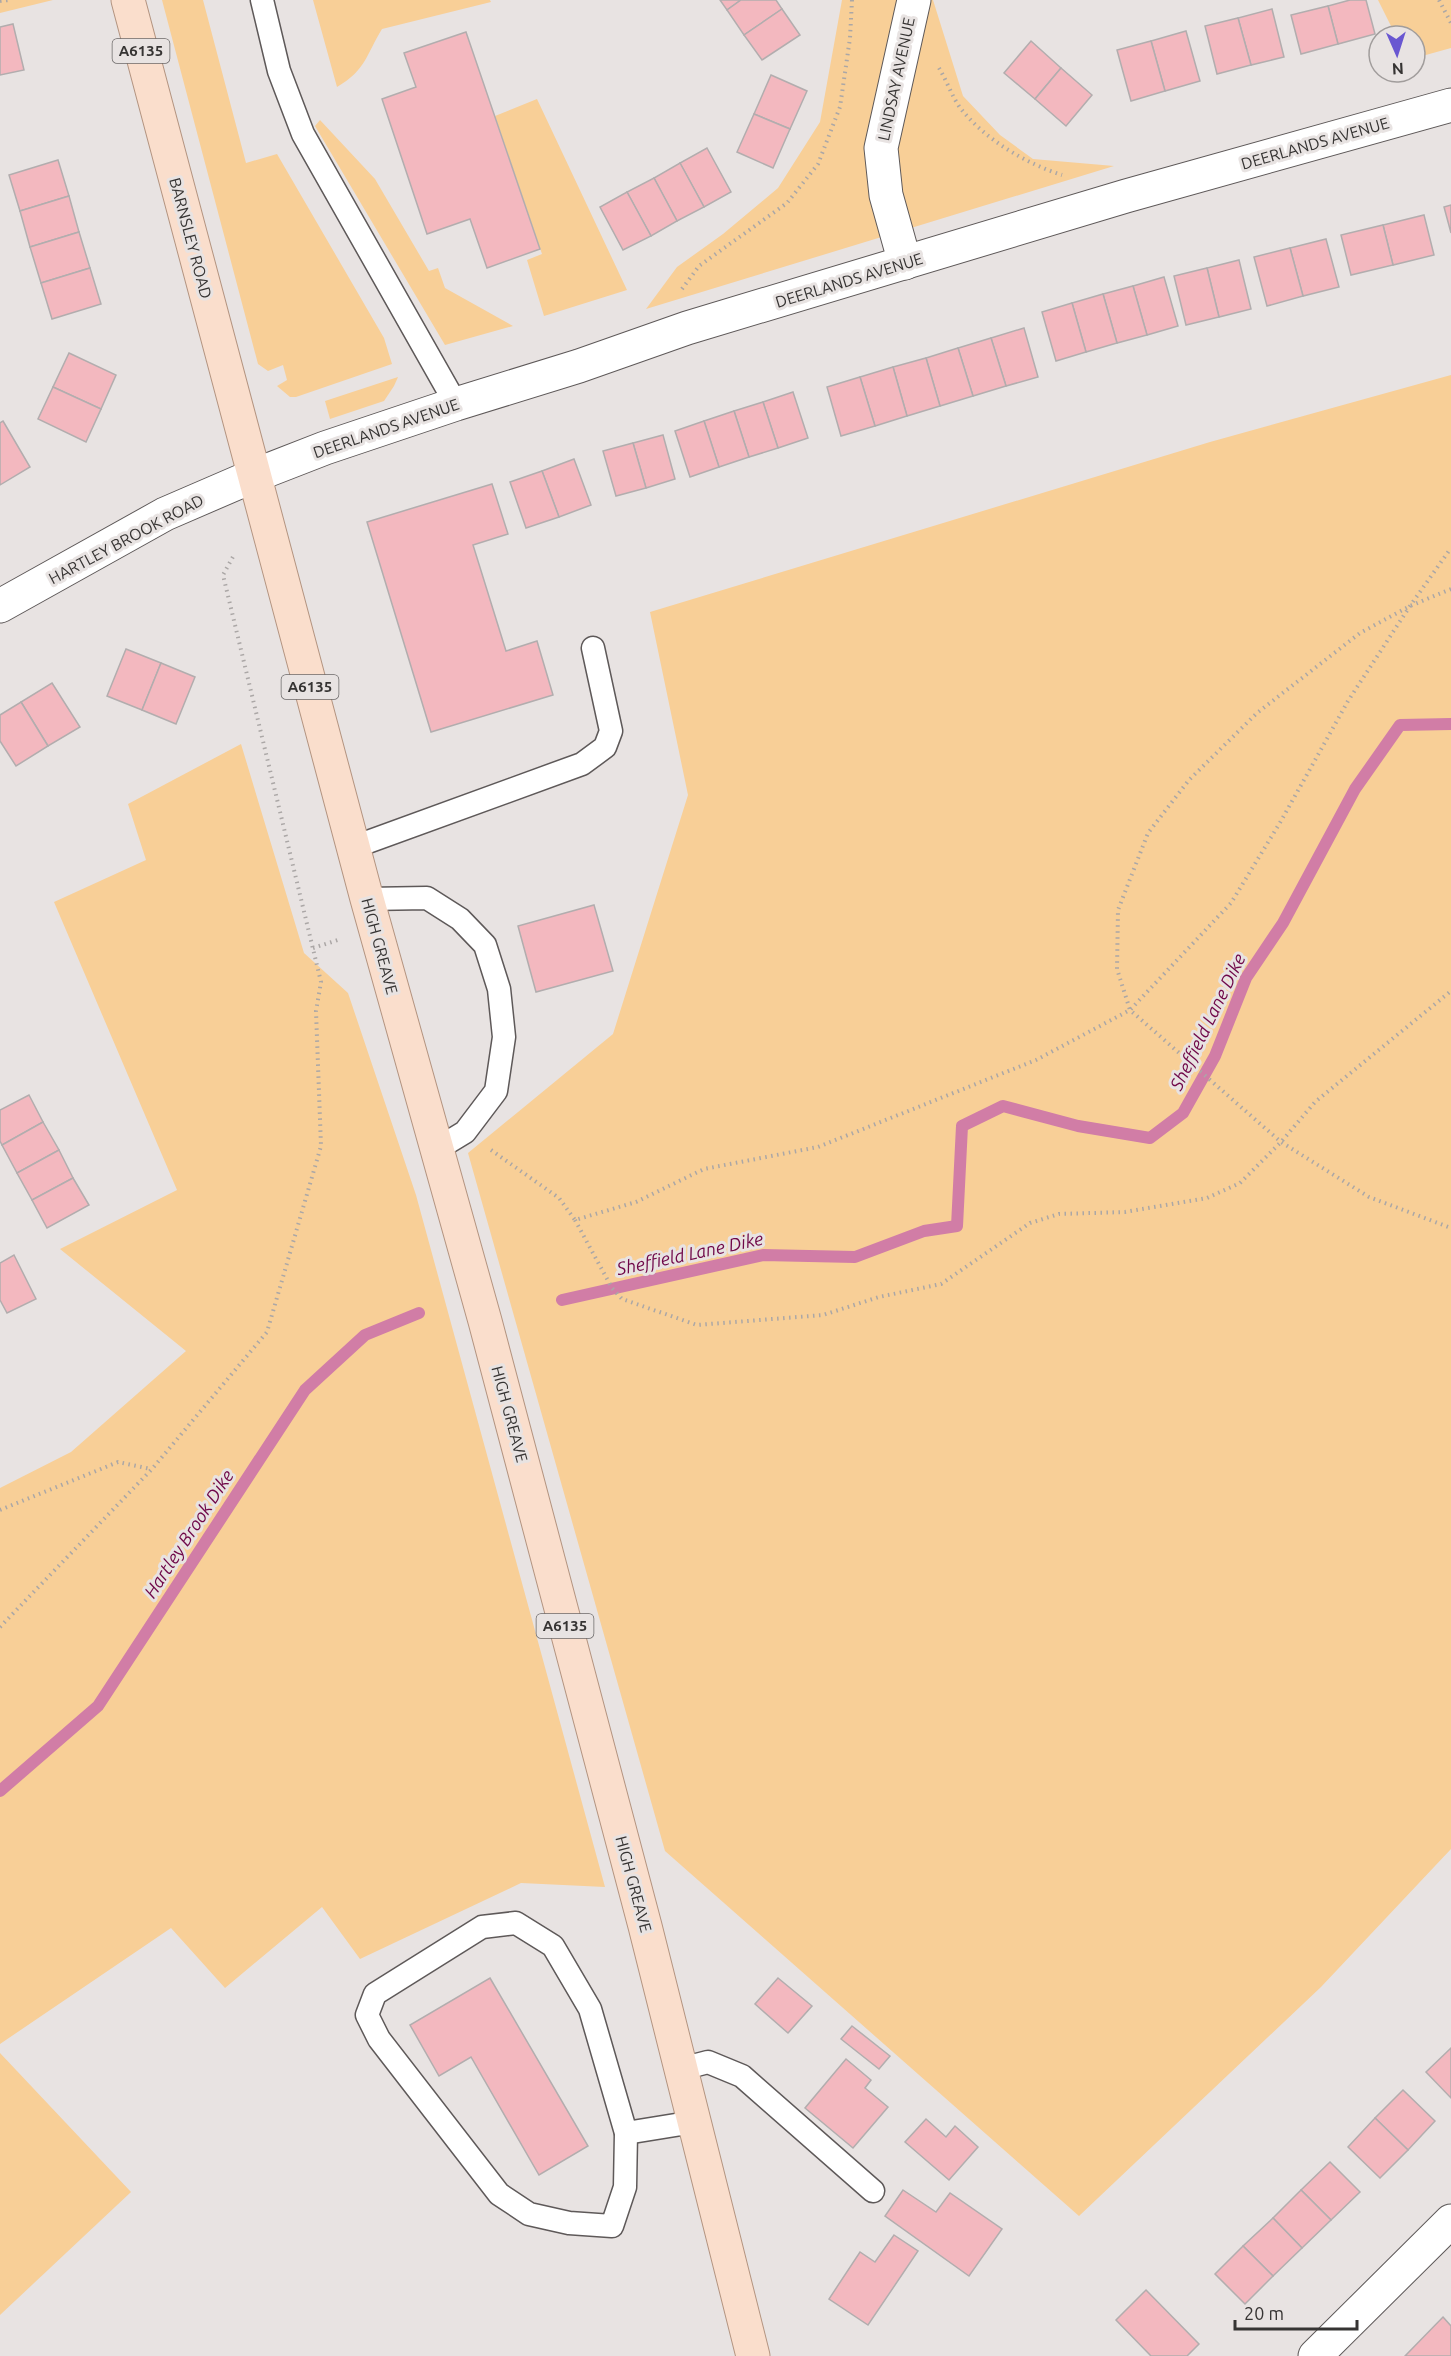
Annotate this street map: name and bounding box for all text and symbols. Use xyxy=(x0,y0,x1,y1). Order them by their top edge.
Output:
street label: LINDSAY AVENUE xyxy=(874,16,918,142)
north arrow xyxy=(1367,24,1427,84)
road number: A6135 xyxy=(112,39,170,63)
text: N xyxy=(1391,60,1404,78)
street label: DEERLANDS AVENUE xyxy=(1239,113,1391,173)
street label: BARNSLEY ROAD xyxy=(166,176,216,300)
street label: DEERLANDS AVENUE xyxy=(773,249,925,311)
street label: DEERLANDS AVENUE xyxy=(311,395,461,461)
street label: HARTLEY BROOK ROAD xyxy=(46,491,206,587)
road number: A6135 xyxy=(282,675,338,699)
street label: HIGH GREAVE xyxy=(358,896,402,996)
water label: Sheffield Lane Dike xyxy=(1165,950,1250,1094)
water label: Sheffield Lane Dike xyxy=(614,1228,765,1279)
street label: HIGH GREAVE xyxy=(488,1364,532,1464)
water label: Hartley Brook Dike xyxy=(139,1466,237,1601)
road number: A6135 xyxy=(536,1614,594,1638)
street label: HIGH GREAVE xyxy=(612,1834,656,1934)
scale bar xyxy=(1235,2293,1356,2331)
text: 20 m xyxy=(1244,2303,1284,2323)

